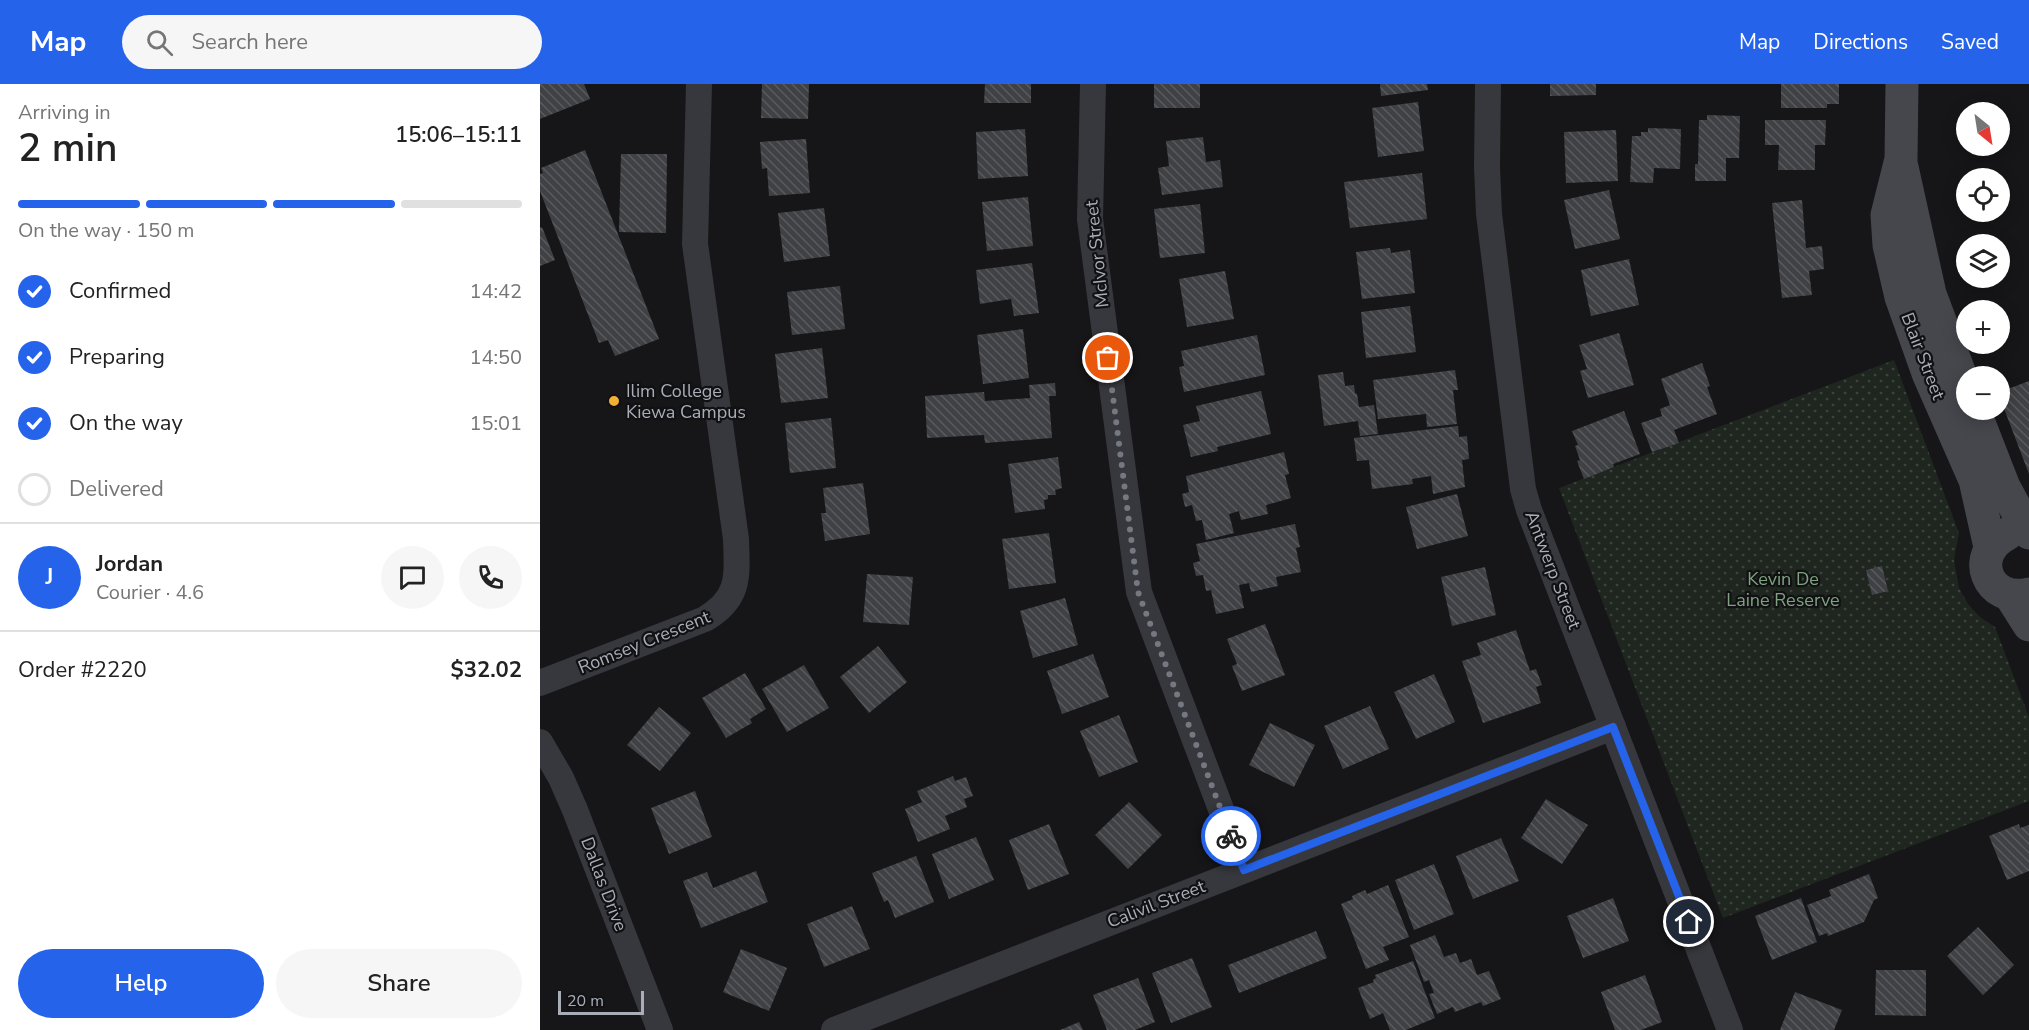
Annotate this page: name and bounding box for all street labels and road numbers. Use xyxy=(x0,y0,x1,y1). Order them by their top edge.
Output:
street label: McIvor Street xyxy=(1079,199,1115,309)
street label: Blair Street xyxy=(1895,309,1951,404)
street label: Antwerp Street xyxy=(1519,507,1587,633)
street label: Romsey Crescent xyxy=(575,604,714,679)
street label: Dallas Drive xyxy=(575,833,633,935)
street label: Calivil Street xyxy=(1103,874,1209,934)

